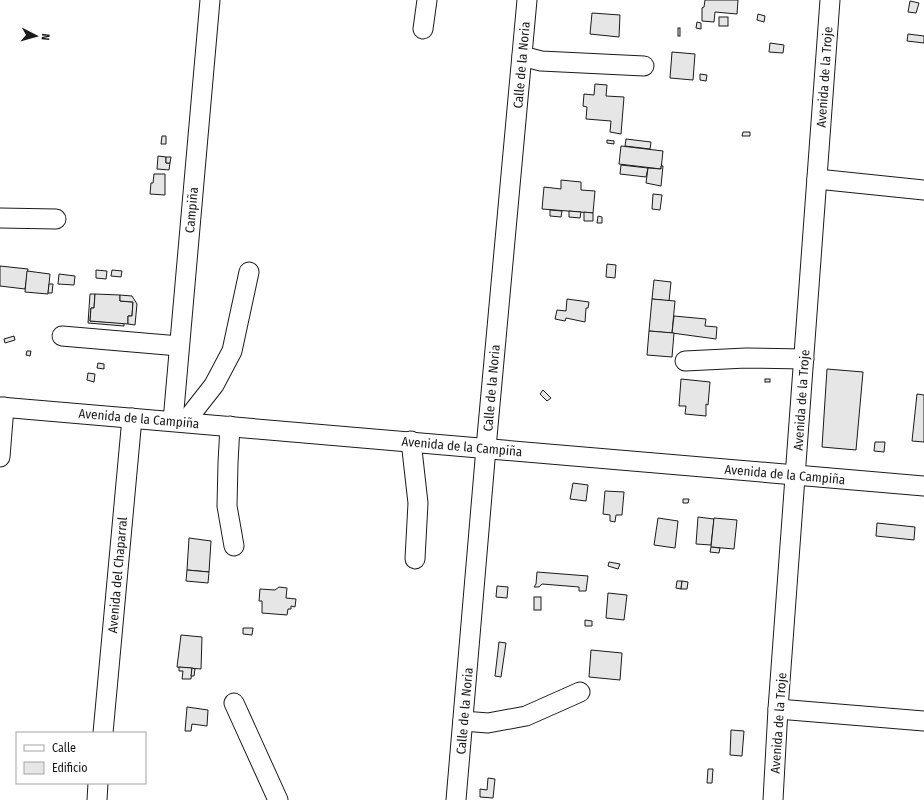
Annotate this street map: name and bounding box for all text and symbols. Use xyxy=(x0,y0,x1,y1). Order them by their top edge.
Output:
north arrow xyxy=(16,16,56,56)
street label: Calle de la Noria xyxy=(510,21,533,109)
street label: Avenida de la Troje xyxy=(813,26,836,128)
text: N xyxy=(39,33,52,41)
street label: Campiña xyxy=(182,186,201,234)
street label: Calle de la Noria xyxy=(480,344,503,432)
street label: Avenida de la Troje xyxy=(790,349,813,451)
street label: Avenida de la Campiña xyxy=(78,406,200,431)
street label: Avenida de la Campiña xyxy=(401,434,523,459)
street label: Avenida de la Campiña xyxy=(724,462,846,487)
street label: Avenida del Chaparral xyxy=(105,516,130,634)
street label: Calle de la Noria xyxy=(453,667,476,755)
street label: Avenida de la Troje xyxy=(767,672,790,774)
legend xyxy=(16,732,146,784)
text: Calle xyxy=(52,741,76,755)
text: Edificio xyxy=(52,761,88,775)

